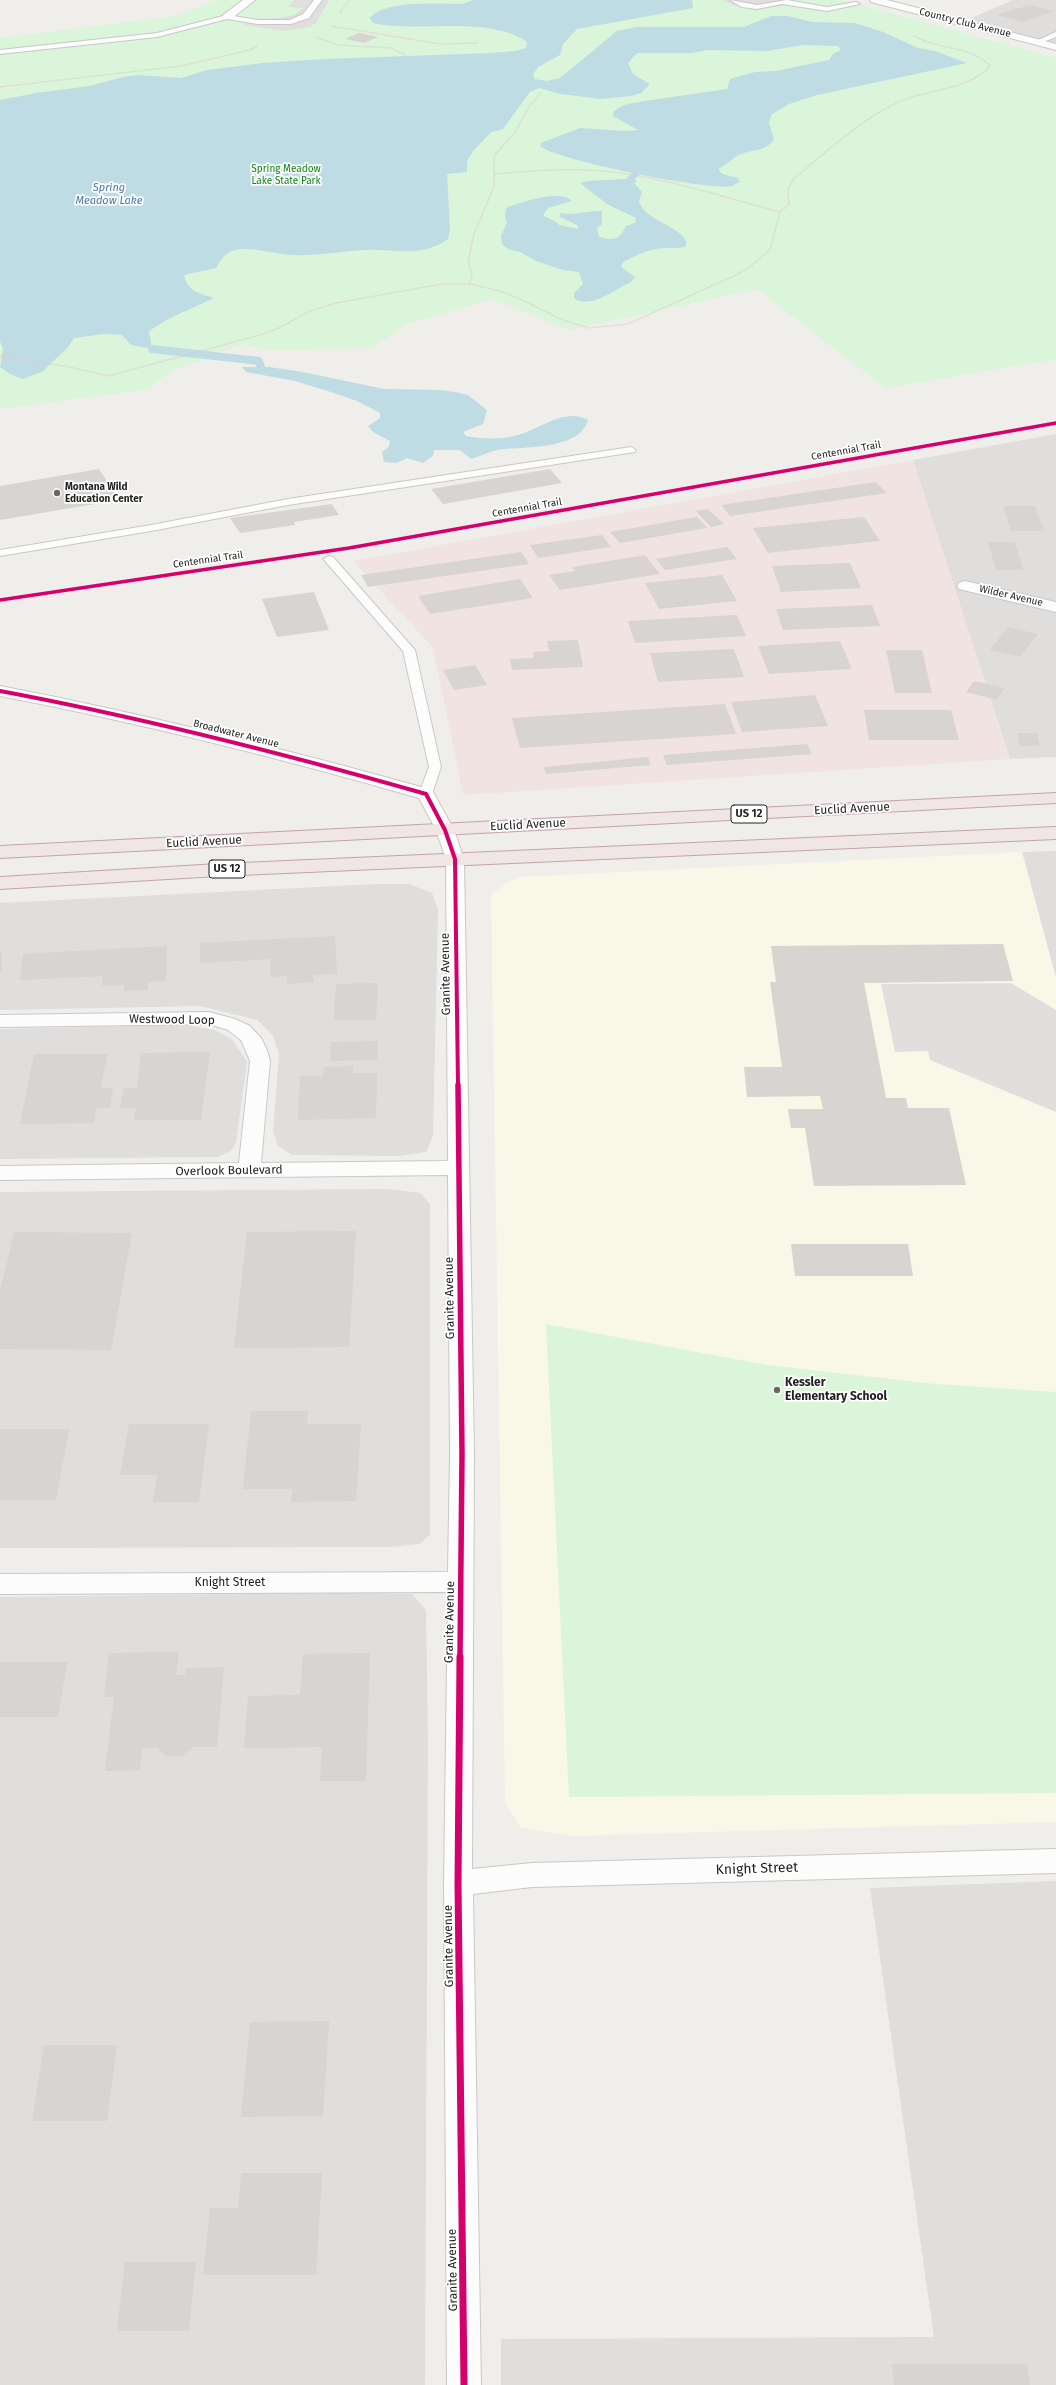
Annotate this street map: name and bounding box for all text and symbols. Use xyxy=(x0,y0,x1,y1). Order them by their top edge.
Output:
street label: Country Club Avenue xyxy=(918,6,1012,40)
park label: Spring Meadow Lake State Park xyxy=(251,163,321,186)
water label: Spring Meadow Lake xyxy=(76,181,142,207)
street label: Centennial Trail xyxy=(810,439,882,463)
place label: Montana Wild Education Center xyxy=(65,481,143,504)
marker: Montana Wild Education Center xyxy=(52,488,62,498)
street label: Centennial Trail xyxy=(491,496,563,520)
street label: Centennial Trail xyxy=(172,549,244,571)
street label: Wilder Avenue xyxy=(978,583,1044,609)
street label: Broadwater Avenue xyxy=(192,718,280,750)
street label: Euclid Avenue xyxy=(814,800,890,818)
road number: US 12 xyxy=(731,805,767,823)
street label: Euclid Avenue xyxy=(490,816,566,834)
street label: Euclid Avenue xyxy=(166,833,242,851)
road number: US 12 xyxy=(209,860,245,878)
street label: Granite Avenue xyxy=(438,933,454,1015)
street label: Westwood Loop xyxy=(129,1012,215,1028)
street label: Overlook Boulevard xyxy=(175,1163,283,1179)
street label: Granite Avenue xyxy=(442,1257,458,1339)
place label: Kessler Elementary School xyxy=(785,1376,887,1404)
marker: Kessler Elementary School xyxy=(772,1385,782,1395)
street label: Knight Street xyxy=(195,1576,265,1590)
street label: Granite Avenue xyxy=(442,1581,458,1663)
street label: Knight Street xyxy=(715,1859,799,1879)
street label: Granite Avenue xyxy=(441,1905,457,1987)
street label: Granite Avenue xyxy=(445,2229,461,2311)

